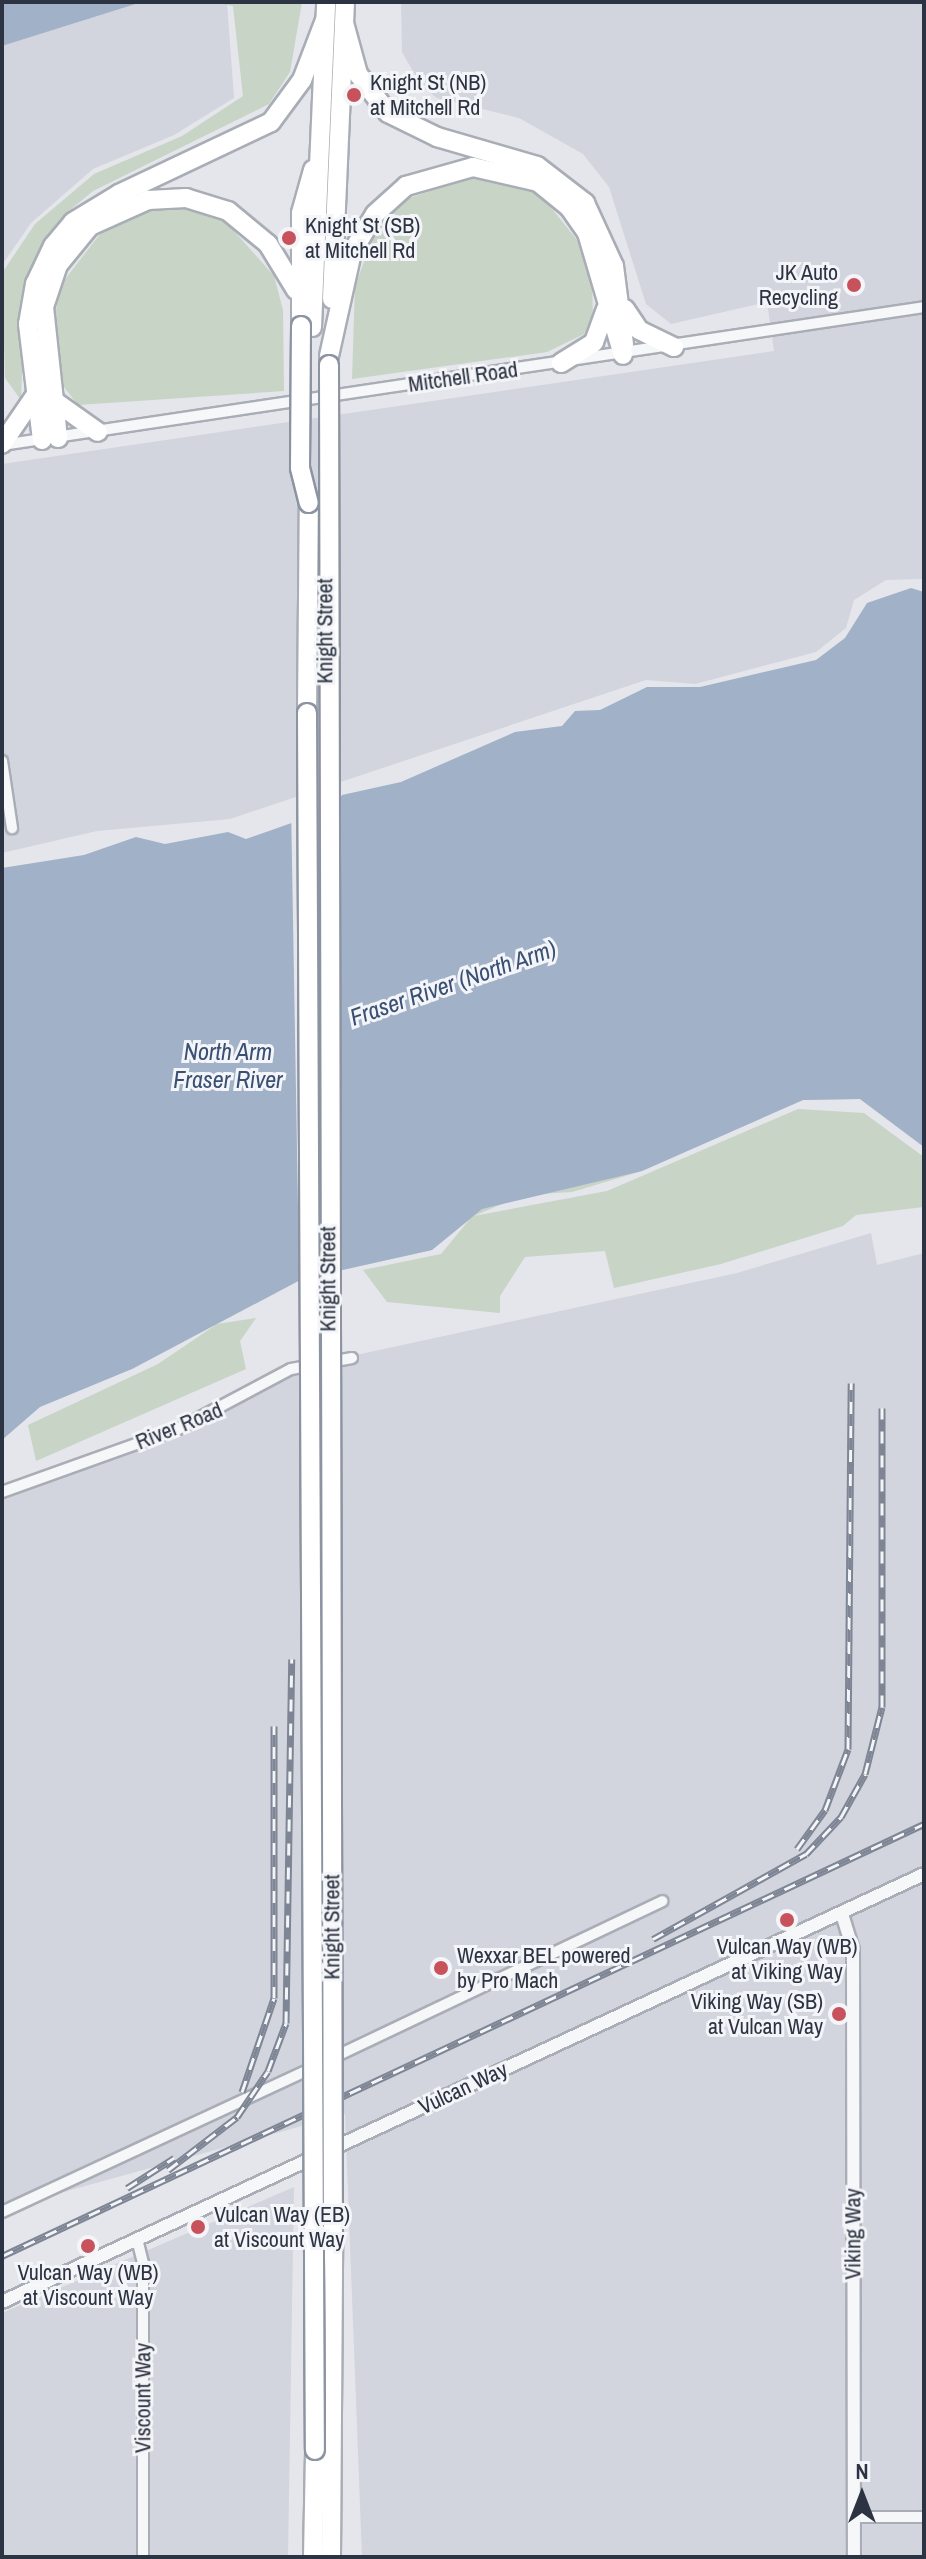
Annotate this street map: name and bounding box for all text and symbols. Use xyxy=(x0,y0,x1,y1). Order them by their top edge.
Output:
place label: Knight St (NB) at Mitchell Rd xyxy=(370,69,486,120)
marker: Knight St (NB) at Mitchell Rd xyxy=(345,86,363,104)
place label: Knight St (SB) at Mitchell Rd xyxy=(305,212,420,264)
marker: Knight St (SB) at Mitchell Rd xyxy=(280,229,298,247)
place label: JK Auto Recycling xyxy=(759,259,838,310)
marker: JK Auto Recycling xyxy=(845,276,863,294)
street label: Mitchell Road xyxy=(407,356,519,398)
street label: Knight Street xyxy=(312,578,338,684)
water label: Fraser River (North Arm) xyxy=(345,934,561,1032)
water label: North Arm Fraser River xyxy=(173,1038,283,1094)
street label: Knight Street xyxy=(315,1226,341,1332)
street label: River Road xyxy=(132,1397,226,1455)
street label: Knight Street xyxy=(319,1874,345,1980)
marker: Vulcan Way (WB) at Viking Way xyxy=(778,1911,796,1929)
place label: Vulcan Way (WB) at Viking Way xyxy=(716,1933,858,1984)
place label: Wexxar BEL powered by Pro Mach xyxy=(457,1942,631,1994)
marker: Wexxar BEL powered by Pro Mach xyxy=(432,1959,450,1977)
place label: Viking Way (SB) at Vulcan Way xyxy=(691,1988,823,2040)
marker: Viking Way (SB) at Vulcan Way xyxy=(830,2005,848,2023)
street label: Vulcan Way xyxy=(414,2056,512,2120)
street label: Viking Way xyxy=(840,2188,866,2280)
place label: Vulcan Way (EB) at Viscount Way xyxy=(214,2201,350,2252)
marker: Vulcan Way (EB) at Viscount Way xyxy=(189,2218,207,2236)
marker: Vulcan Way (WB) at Viscount Way xyxy=(79,2237,97,2255)
place label: Vulcan Way (WB) at Viscount Way xyxy=(17,2259,159,2310)
street label: Viscount Way xyxy=(130,2343,156,2453)
north arrow xyxy=(822,2455,902,2535)
text: N xyxy=(855,2456,869,2486)

